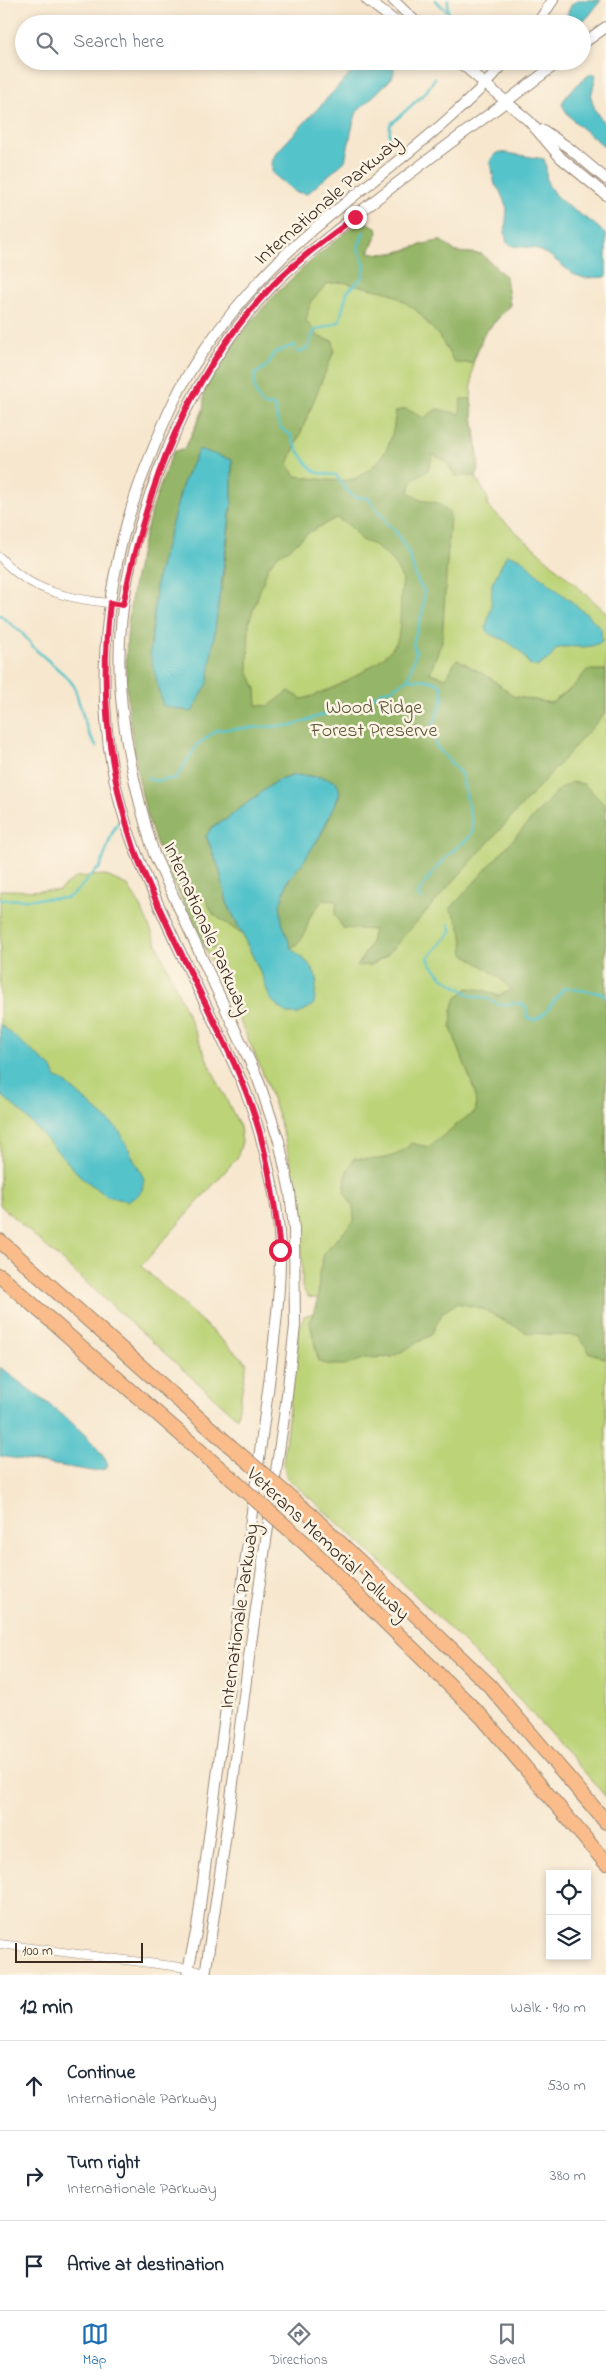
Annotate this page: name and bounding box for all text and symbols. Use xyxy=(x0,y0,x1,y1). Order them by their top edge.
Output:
search box xyxy=(15,15,591,70)
icon: search xyxy=(33,29,61,57)
text: Search here xyxy=(73,29,164,56)
street label: Internationale Parkway xyxy=(249,129,409,273)
route end xyxy=(344,206,367,229)
park label: Wood Ridge Forest Preserve xyxy=(310,694,437,746)
street label: Internationale Parkway xyxy=(154,838,257,1020)
route start xyxy=(269,1239,292,1262)
street label: Veterans Memorial Tollway xyxy=(238,1460,416,1629)
street label: Internationale Parkway xyxy=(213,1522,268,1711)
map controls xyxy=(546,1870,591,1960)
button: locate xyxy=(546,1870,591,1915)
button: layers xyxy=(546,1915,591,1960)
scale bar xyxy=(15,1940,142,1963)
text: 100 m xyxy=(22,1941,53,1962)
text: 12 min xyxy=(20,1993,73,2023)
text: Walk · 910 m xyxy=(511,1996,586,2020)
text: Continue xyxy=(67,2060,135,2087)
icon: ahead xyxy=(20,2072,48,2100)
text: 530 m xyxy=(547,2074,586,2098)
text: Internationale Parkway xyxy=(67,2087,217,2111)
text: Turn right xyxy=(67,2150,140,2177)
icon: right xyxy=(20,2162,48,2190)
text: 380 m xyxy=(550,2164,586,2188)
text: Internationale Parkway xyxy=(67,2177,217,2201)
icon: arrive xyxy=(20,2252,48,2280)
text: Arrive at destination xyxy=(67,2252,224,2279)
tab: Map xyxy=(81,2320,109,2371)
tab: Directions xyxy=(270,2320,328,2371)
tab: Saved xyxy=(489,2320,525,2371)

